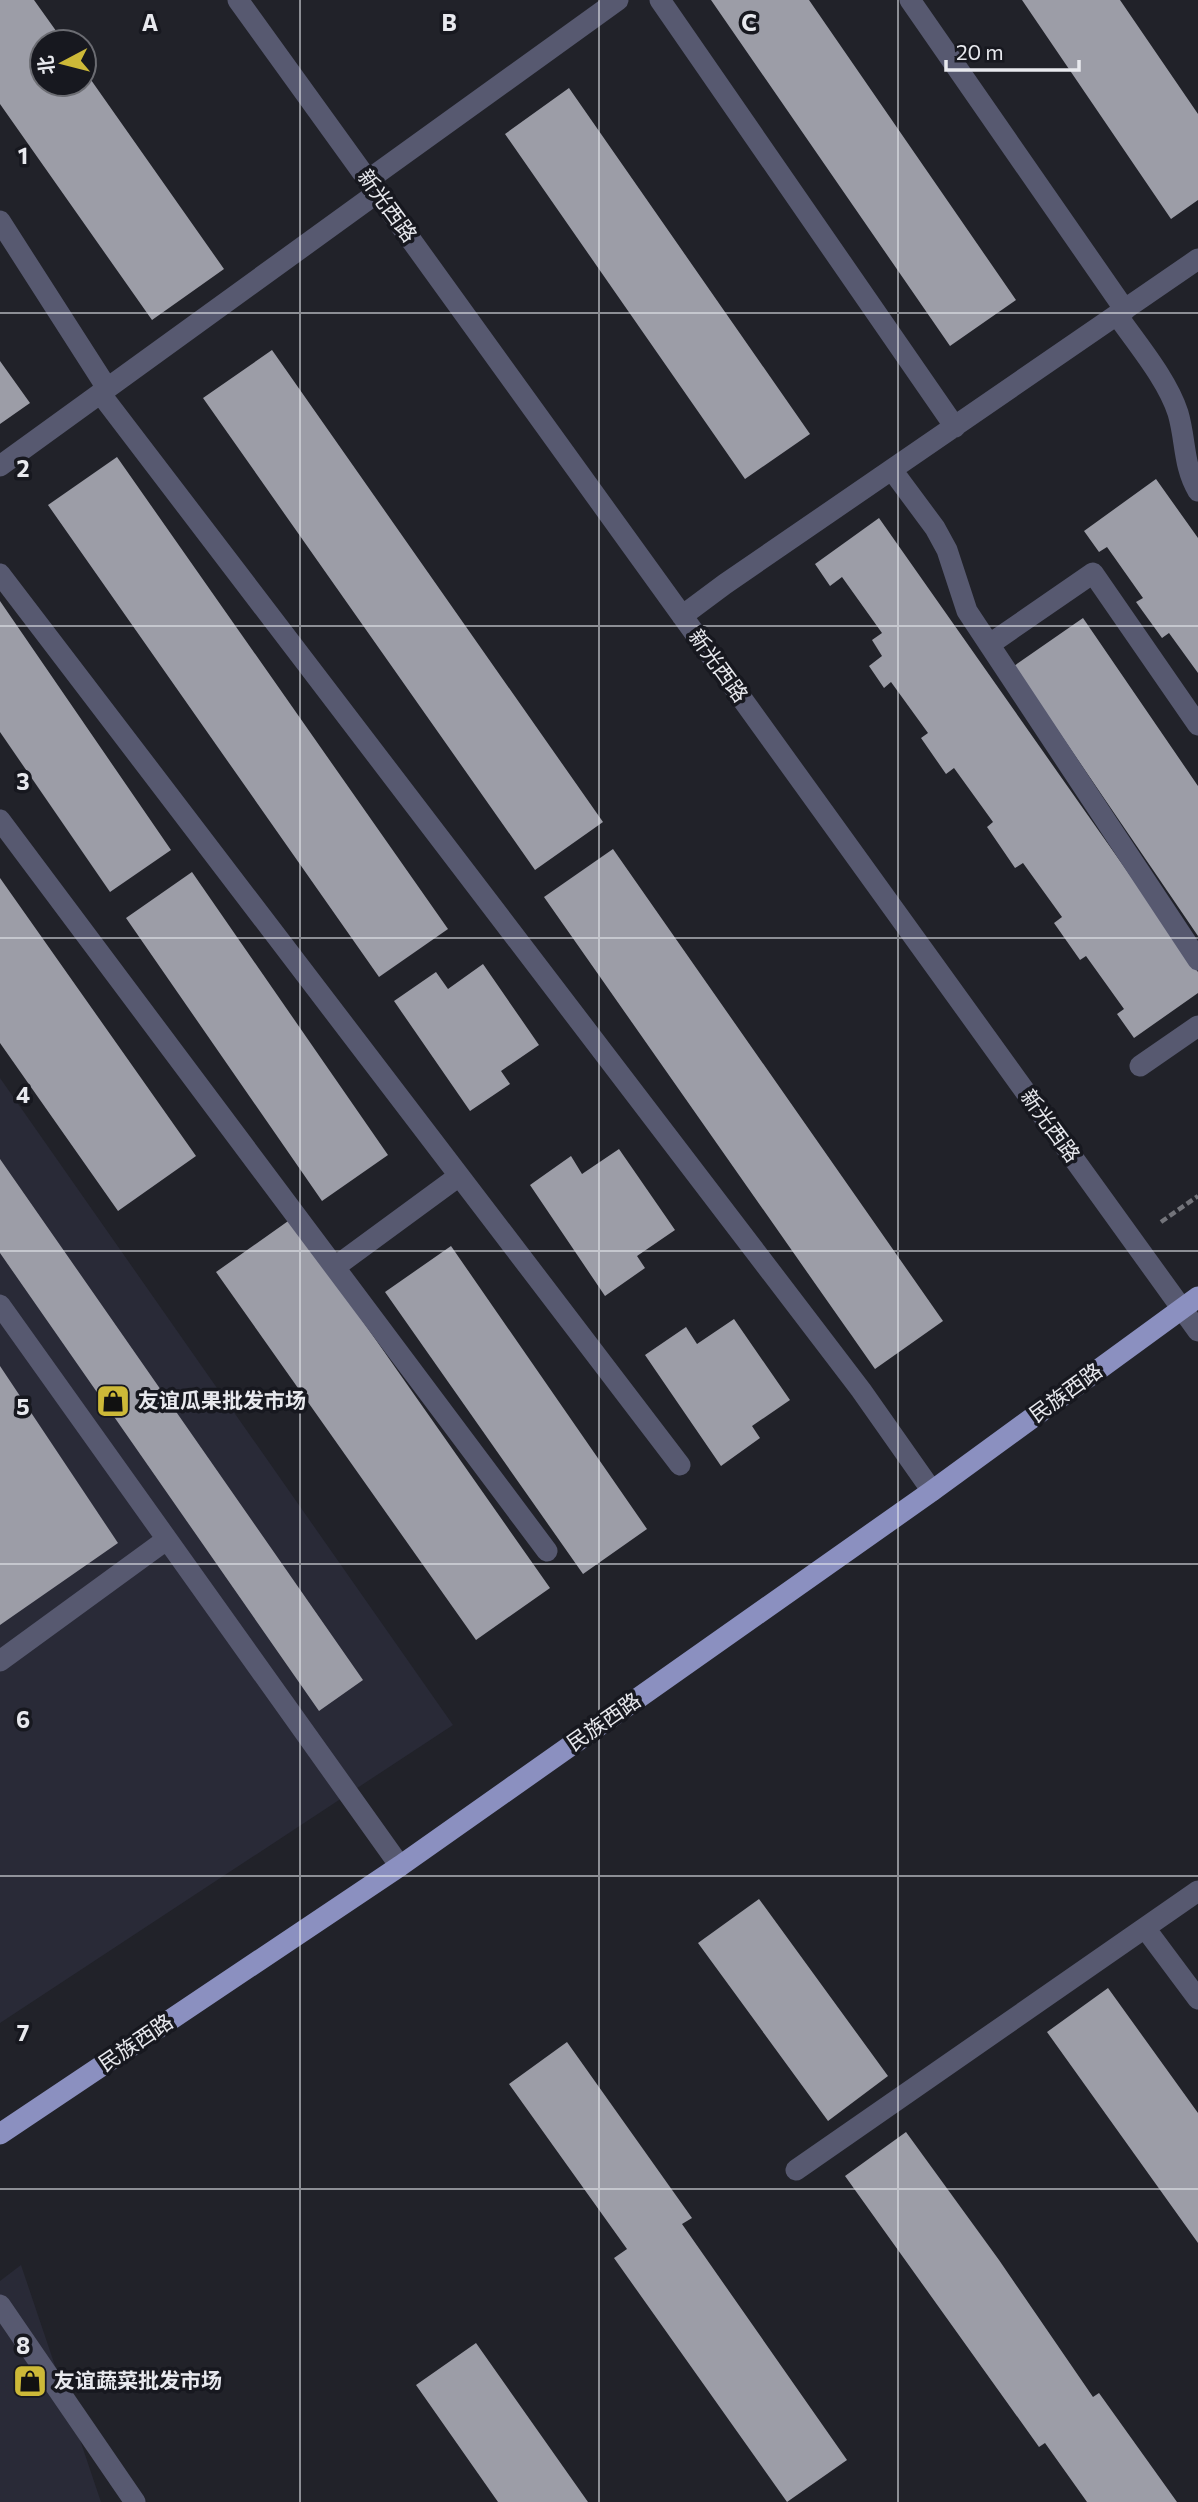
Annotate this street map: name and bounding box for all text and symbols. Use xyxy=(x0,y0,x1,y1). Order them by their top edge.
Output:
text: A xyxy=(142,8,159,36)
text: B xyxy=(441,8,457,36)
text: C xyxy=(741,8,757,36)
north arrow xyxy=(28,28,98,98)
scale bar xyxy=(946,28,1079,72)
text: 20 m xyxy=(956,39,1004,64)
text: 北 xyxy=(33,54,58,76)
text: 1 xyxy=(18,141,28,169)
street label: 新光西路 xyxy=(353,164,423,246)
text: 2 xyxy=(16,454,30,482)
street label: 新光西路 xyxy=(684,624,754,706)
text: 3 xyxy=(16,767,30,795)
text: 4 xyxy=(16,1080,30,1108)
street label: 新光西路 xyxy=(1016,1084,1086,1166)
street label: 民族西路 xyxy=(1024,1357,1106,1427)
shop icon: 友谊瓜果批发市场 xyxy=(94,1382,132,1420)
place label: 友谊瓜果批发市场 xyxy=(138,1387,306,1412)
text: 5 xyxy=(16,1392,30,1420)
street label: 民族西路 xyxy=(562,1686,645,1755)
text: 6 xyxy=(16,1705,30,1733)
street label: 民族西路 xyxy=(93,2008,177,2076)
text: 7 xyxy=(17,2018,29,2046)
text: 8 xyxy=(16,2331,30,2359)
shop icon: 友谊蔬菜批发市场 xyxy=(11,2362,49,2400)
place label: 友谊蔬菜批发市场 xyxy=(54,2367,222,2392)

